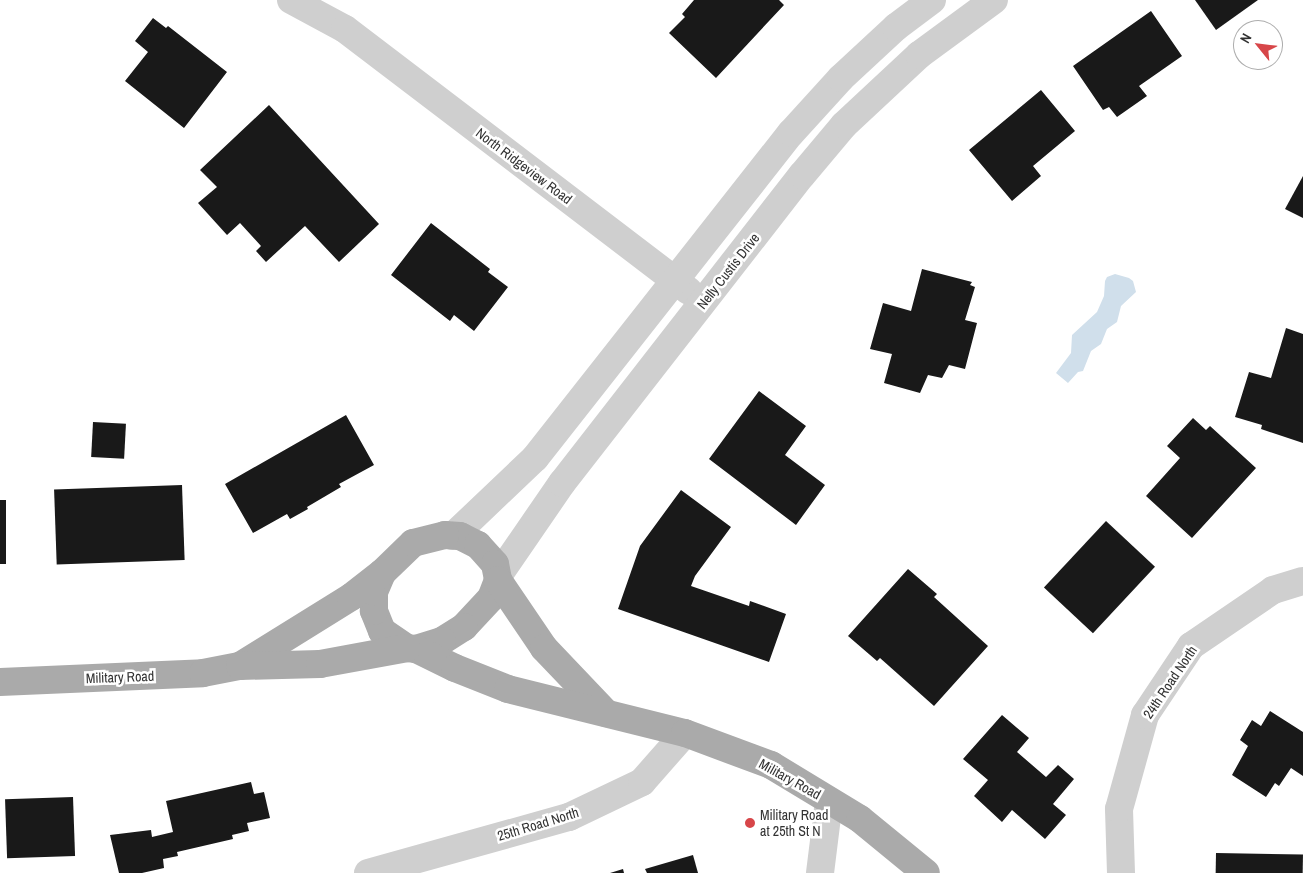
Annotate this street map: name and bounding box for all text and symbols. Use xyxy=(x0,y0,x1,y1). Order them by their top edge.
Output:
north arrow xyxy=(1233,20,1283,70)
text: N xyxy=(1236,30,1256,46)
street label: North Ridgeview Road xyxy=(473,124,575,208)
street label: Nelly Custis Drive xyxy=(693,230,763,312)
street label: 24th Road North xyxy=(1139,642,1201,722)
street label: Military Road xyxy=(86,667,154,687)
street label: Military Road xyxy=(756,755,824,803)
street label: 25th Road North xyxy=(495,804,581,844)
place label: Military Road at 25th St N xyxy=(760,807,828,840)
marker: Military Road at 25th St N xyxy=(744,817,756,829)

